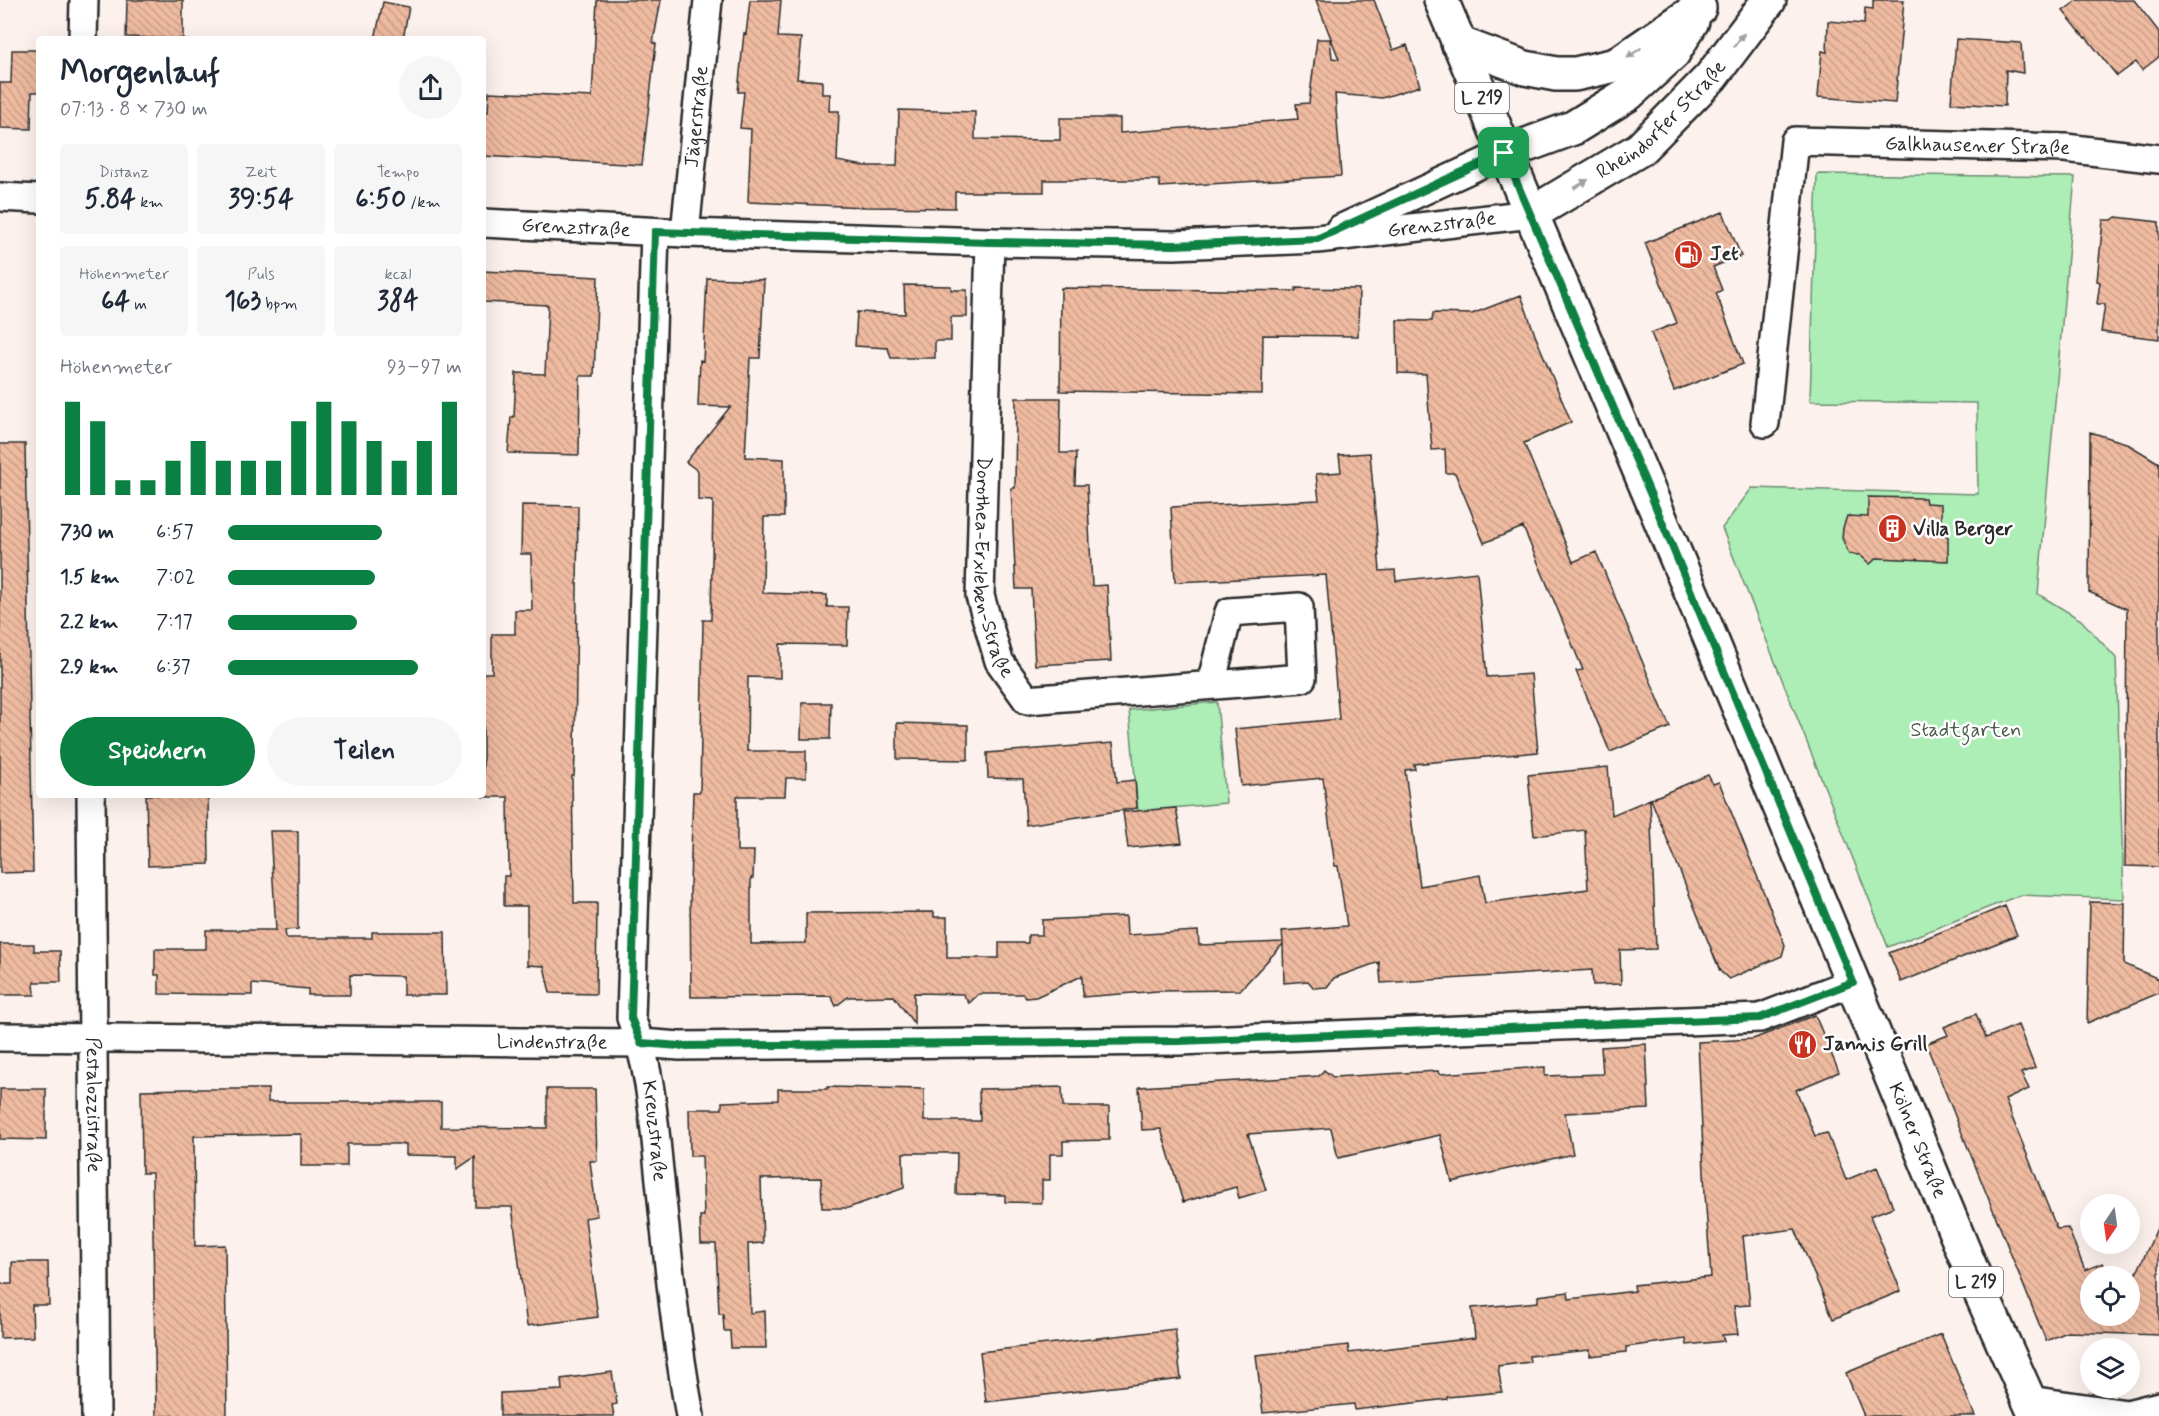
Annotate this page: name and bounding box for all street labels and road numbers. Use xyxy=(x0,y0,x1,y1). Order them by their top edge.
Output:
street label: Rheindorfer Straße xyxy=(1591,55,1733,186)
street label: Jägerstraße xyxy=(678,64,715,169)
road number: L 219 xyxy=(1455,83,1509,113)
street label: Galkhausener Straße xyxy=(1884,130,2070,162)
street label: Grenzstraße xyxy=(1386,205,1497,244)
street label: Grenzstraße xyxy=(521,211,631,244)
street label: Dorothea-Erxleben-Straße xyxy=(966,456,1020,683)
street label: Lindenstraße xyxy=(496,1028,608,1056)
street label: Pestalozzistraße xyxy=(79,1037,108,1173)
street label: Kreuzstraße xyxy=(635,1078,674,1183)
street label: Kölner Straße xyxy=(1882,1079,1954,1202)
road number: L 219 xyxy=(1949,1267,2003,1297)

